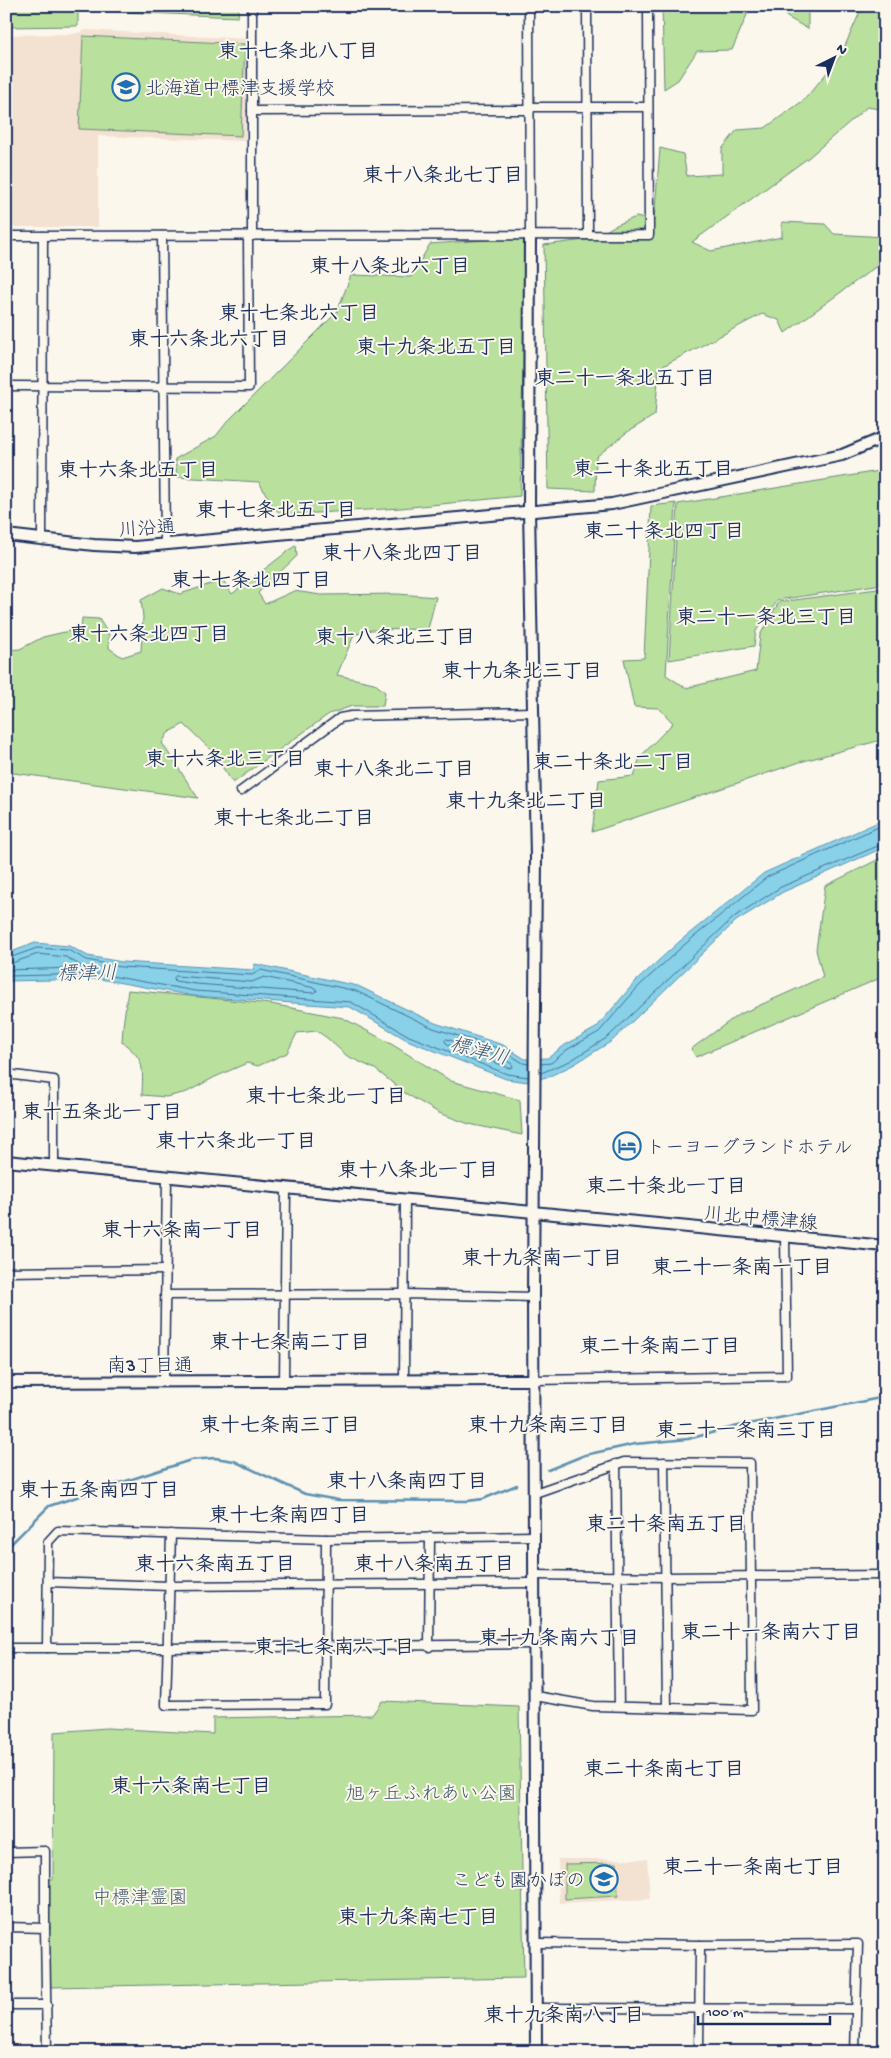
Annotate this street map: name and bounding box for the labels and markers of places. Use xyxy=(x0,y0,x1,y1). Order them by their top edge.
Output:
school or university icon: 北海道中標津支援学校 xyxy=(111,72,141,102)
place label: 北海道中標津支援学校 xyxy=(145,78,335,102)
hotel icon: トーヨーグランドホテル xyxy=(612,1131,642,1161)
place label: トーヨーグランドホテル xyxy=(646,1137,853,1161)
school or university icon: こども園かぽの xyxy=(589,1864,619,1894)
place label: こども園かぽの xyxy=(452,1871,585,1894)

